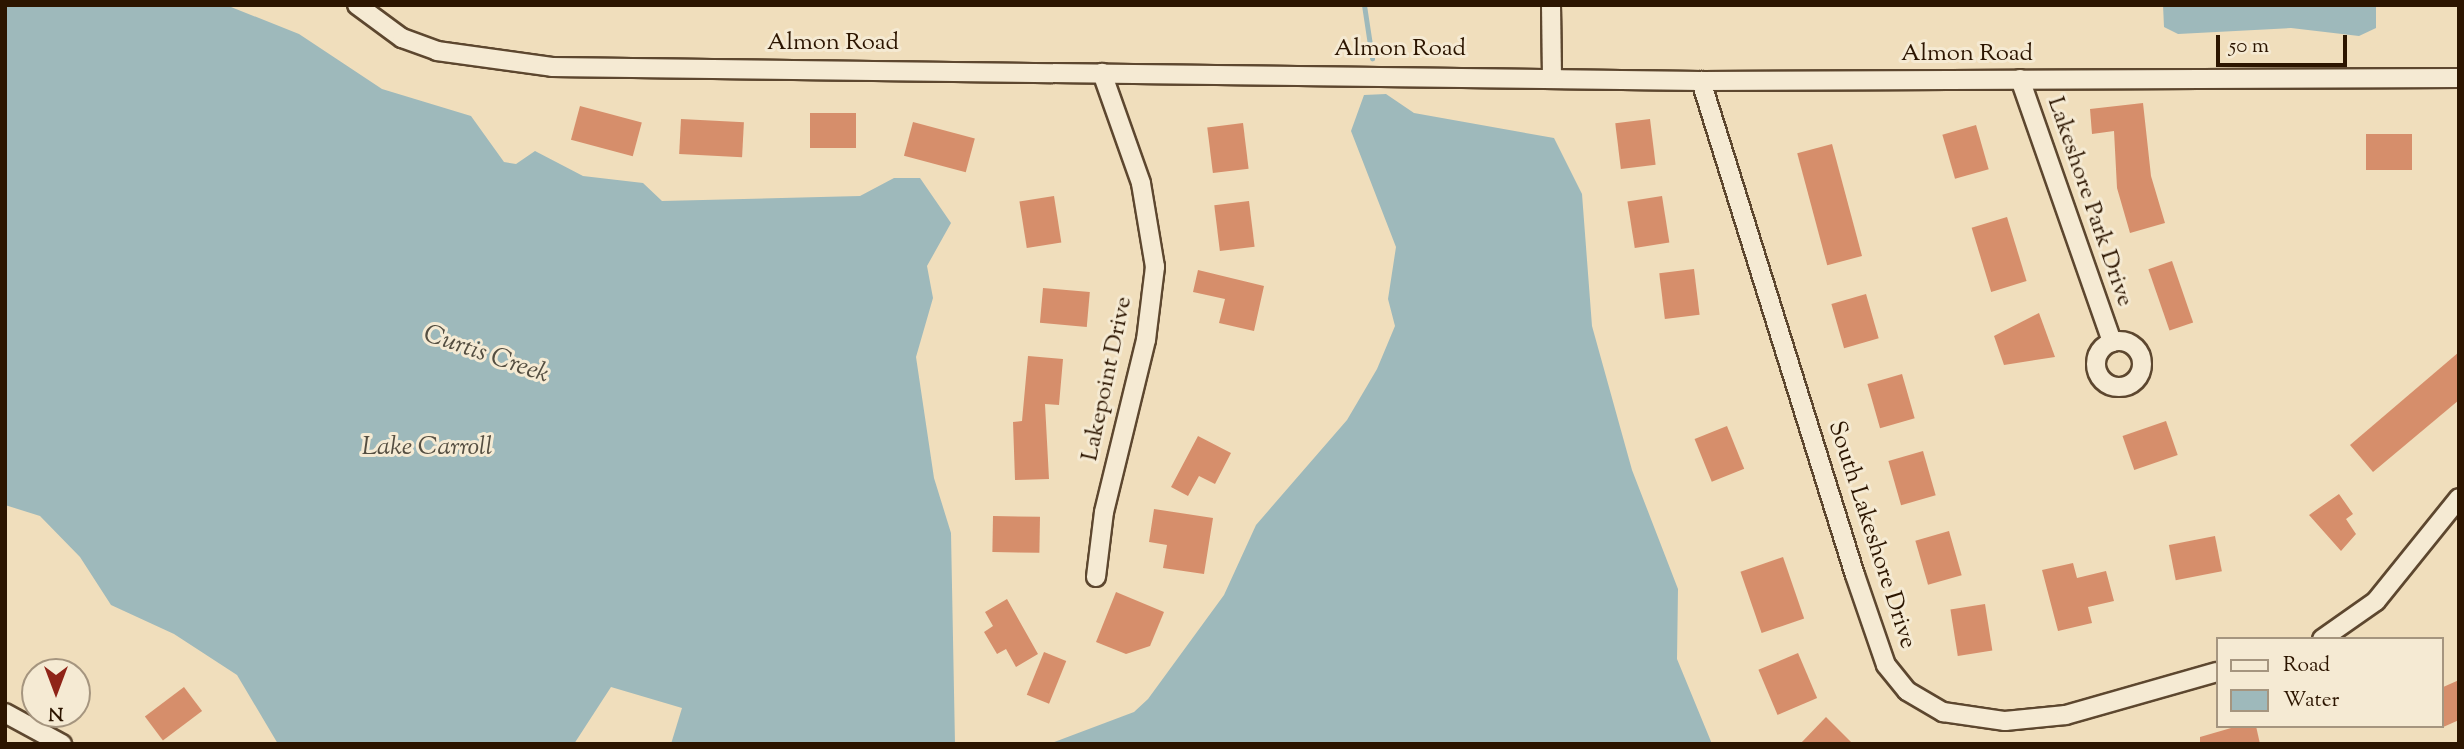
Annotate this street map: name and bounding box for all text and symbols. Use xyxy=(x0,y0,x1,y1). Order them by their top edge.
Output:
scale bar xyxy=(2219,21,2350,65)
street label: Almon Road xyxy=(767,30,899,58)
text: 50 m xyxy=(2229,32,2269,62)
street label: Almon Road xyxy=(1334,36,1466,64)
street label: Almon Road xyxy=(1901,41,2033,69)
street label: Lakeshore Park Drive xyxy=(2040,93,2138,311)
street label: Lakepoint Drive xyxy=(1077,294,1139,464)
water label: Curtis Creek xyxy=(419,319,553,391)
street label: South Lakeshore Drive xyxy=(1821,418,1921,652)
water label: Lake Carroll xyxy=(361,432,493,464)
legend xyxy=(2216,637,2443,728)
text: Road xyxy=(2283,651,2330,681)
north arrow xyxy=(21,658,91,728)
text: Water xyxy=(2283,686,2339,716)
text: N xyxy=(48,699,64,726)

